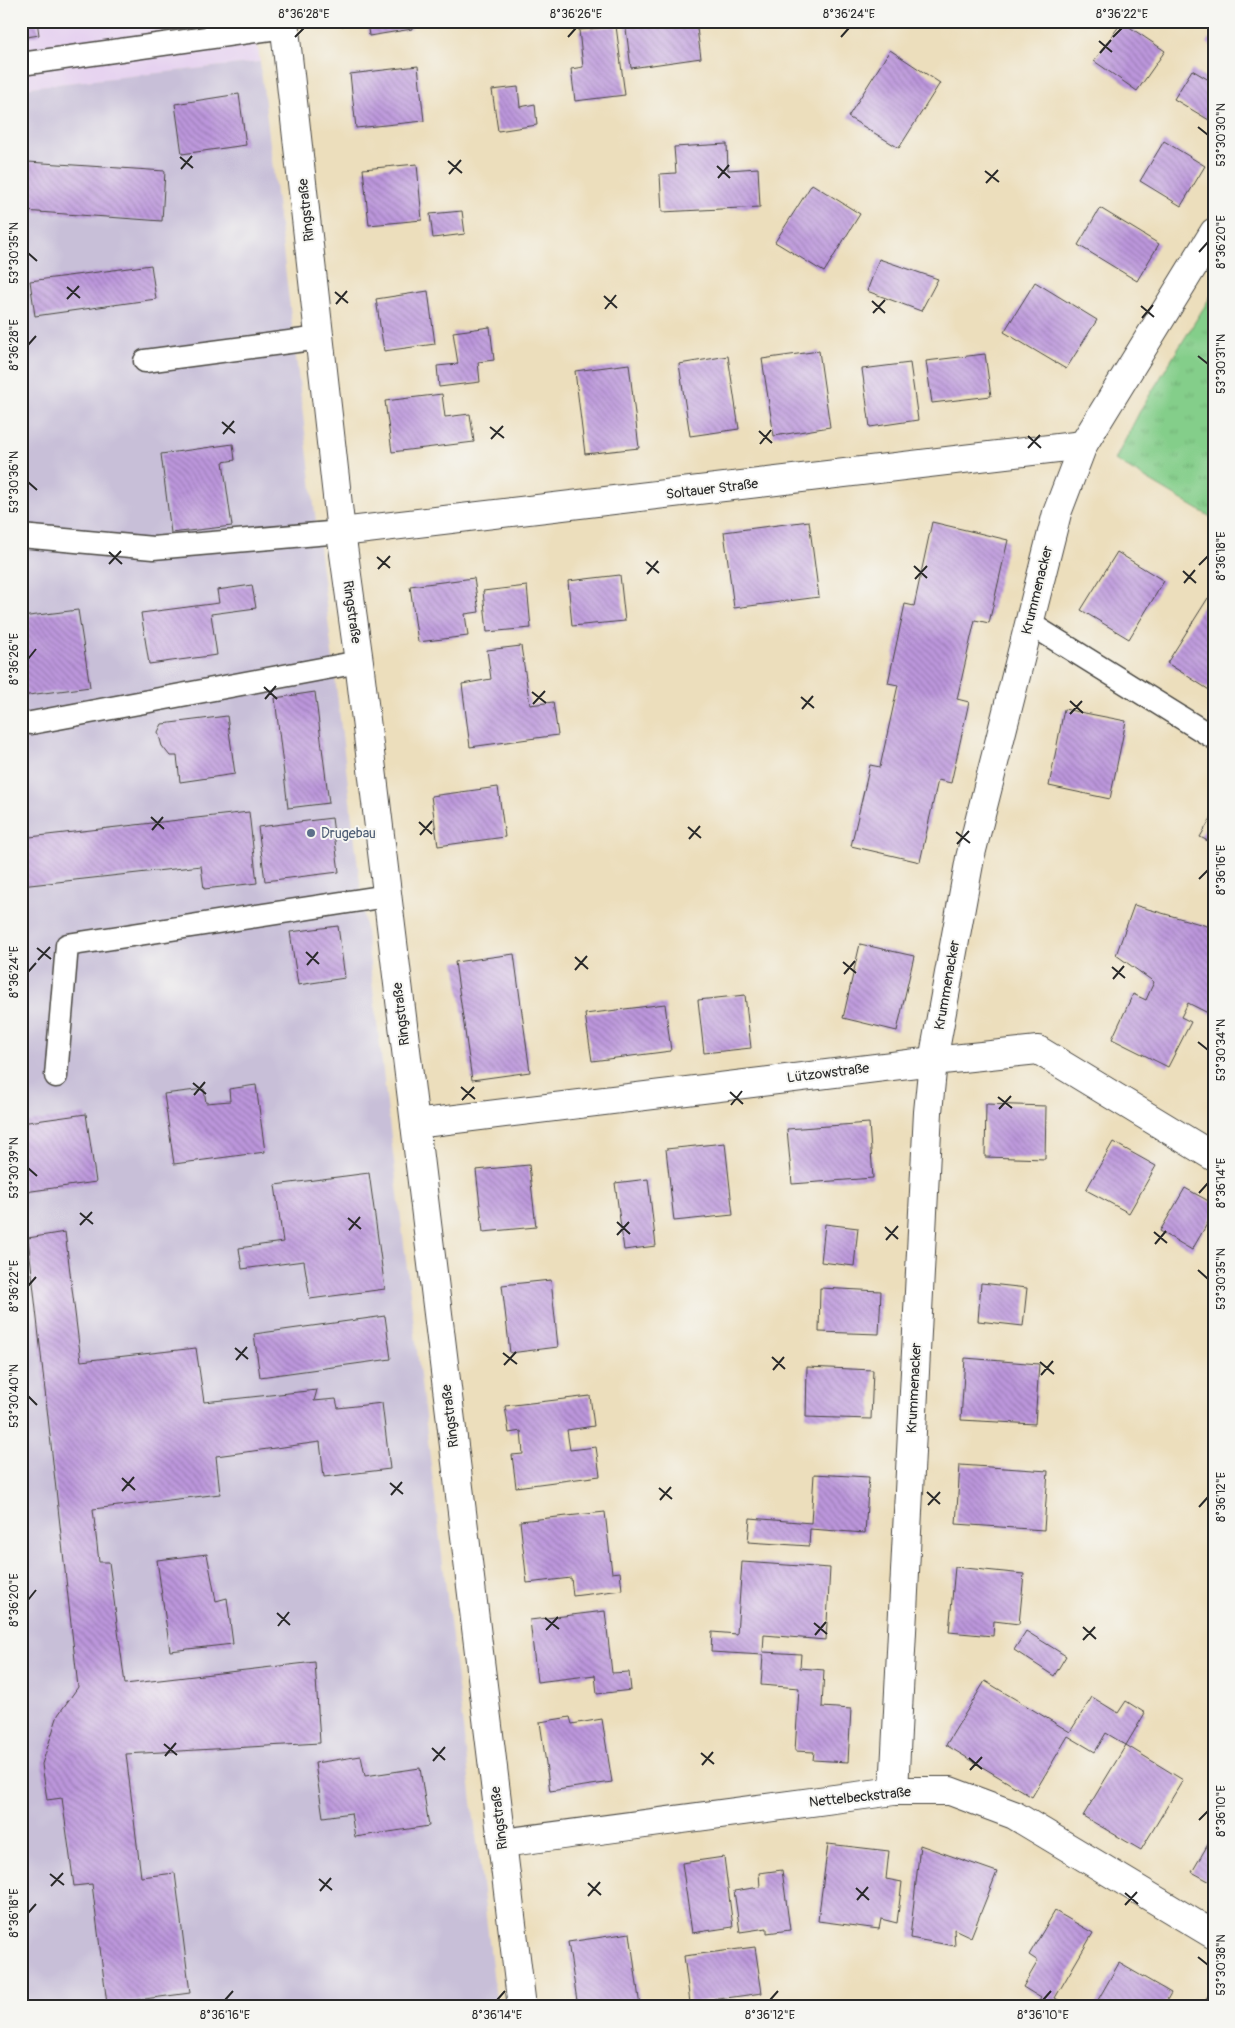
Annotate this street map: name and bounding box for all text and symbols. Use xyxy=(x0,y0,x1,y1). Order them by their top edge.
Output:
text: 8°36'28"E xyxy=(278,7,330,22)
text: 8°36'26"E xyxy=(550,7,602,22)
text: 8°36'24"E xyxy=(823,7,875,22)
text: 8°36'22"E xyxy=(1096,7,1148,22)
text: 53°30'30"N xyxy=(1214,103,1229,167)
street label: Ringstraße xyxy=(294,178,318,242)
text: 8°36'20"E xyxy=(1214,215,1229,269)
text: 53°30'35"N xyxy=(7,222,22,284)
text: 8°36'28"E xyxy=(7,319,22,371)
text: 53°30'31"N xyxy=(1214,334,1229,394)
text: 53°30'36"N xyxy=(7,451,22,513)
street label: Soltauer Straße xyxy=(665,475,759,503)
text: 8°36'18"E xyxy=(1214,531,1229,581)
street label: Krummenacker xyxy=(1018,544,1056,636)
street label: Ringstraße xyxy=(339,579,365,645)
text: 8°36'26"E xyxy=(7,633,22,685)
place label: Drugebau xyxy=(321,825,376,842)
marker: Drugebau xyxy=(305,827,317,839)
text: 8°36'16"E xyxy=(1214,845,1229,895)
street label: Krummenacker xyxy=(931,939,963,1031)
text: 8°36'24"E xyxy=(7,946,22,998)
street label: Ringstraße xyxy=(389,981,413,1046)
text: 53°30'34"N xyxy=(1214,1019,1229,1081)
street label: Lützowstraße xyxy=(786,1060,870,1086)
text: 53°30'39"N xyxy=(7,1137,22,1199)
text: 8°36'14"E xyxy=(1214,1158,1229,1208)
text: 53°30'35"N xyxy=(1214,1248,1229,1310)
text: 8°36'22"E xyxy=(7,1260,22,1312)
street label: Krummenacker xyxy=(903,1342,925,1434)
text: 53°30'40"N xyxy=(7,1364,22,1428)
street label: Ringstraße xyxy=(438,1383,462,1448)
text: 8°36'12"E xyxy=(1214,1472,1229,1522)
text: 8°36'20"E xyxy=(7,1573,22,1627)
street label: Nettelbeckstraße xyxy=(808,1783,912,1811)
street label: Ringstraße xyxy=(487,1785,511,1850)
text: 8°36'10"E xyxy=(1214,1785,1229,1837)
text: 8°36'18"E xyxy=(7,1888,22,1938)
text: 53°30'38"N xyxy=(1214,1934,1229,1996)
text: 8°36'16"E xyxy=(200,2008,250,2023)
text: 8°36'14"E xyxy=(472,2008,522,2023)
text: 8°36'12"E xyxy=(745,2008,795,2023)
text: 8°36'10"E xyxy=(1017,2008,1069,2023)

